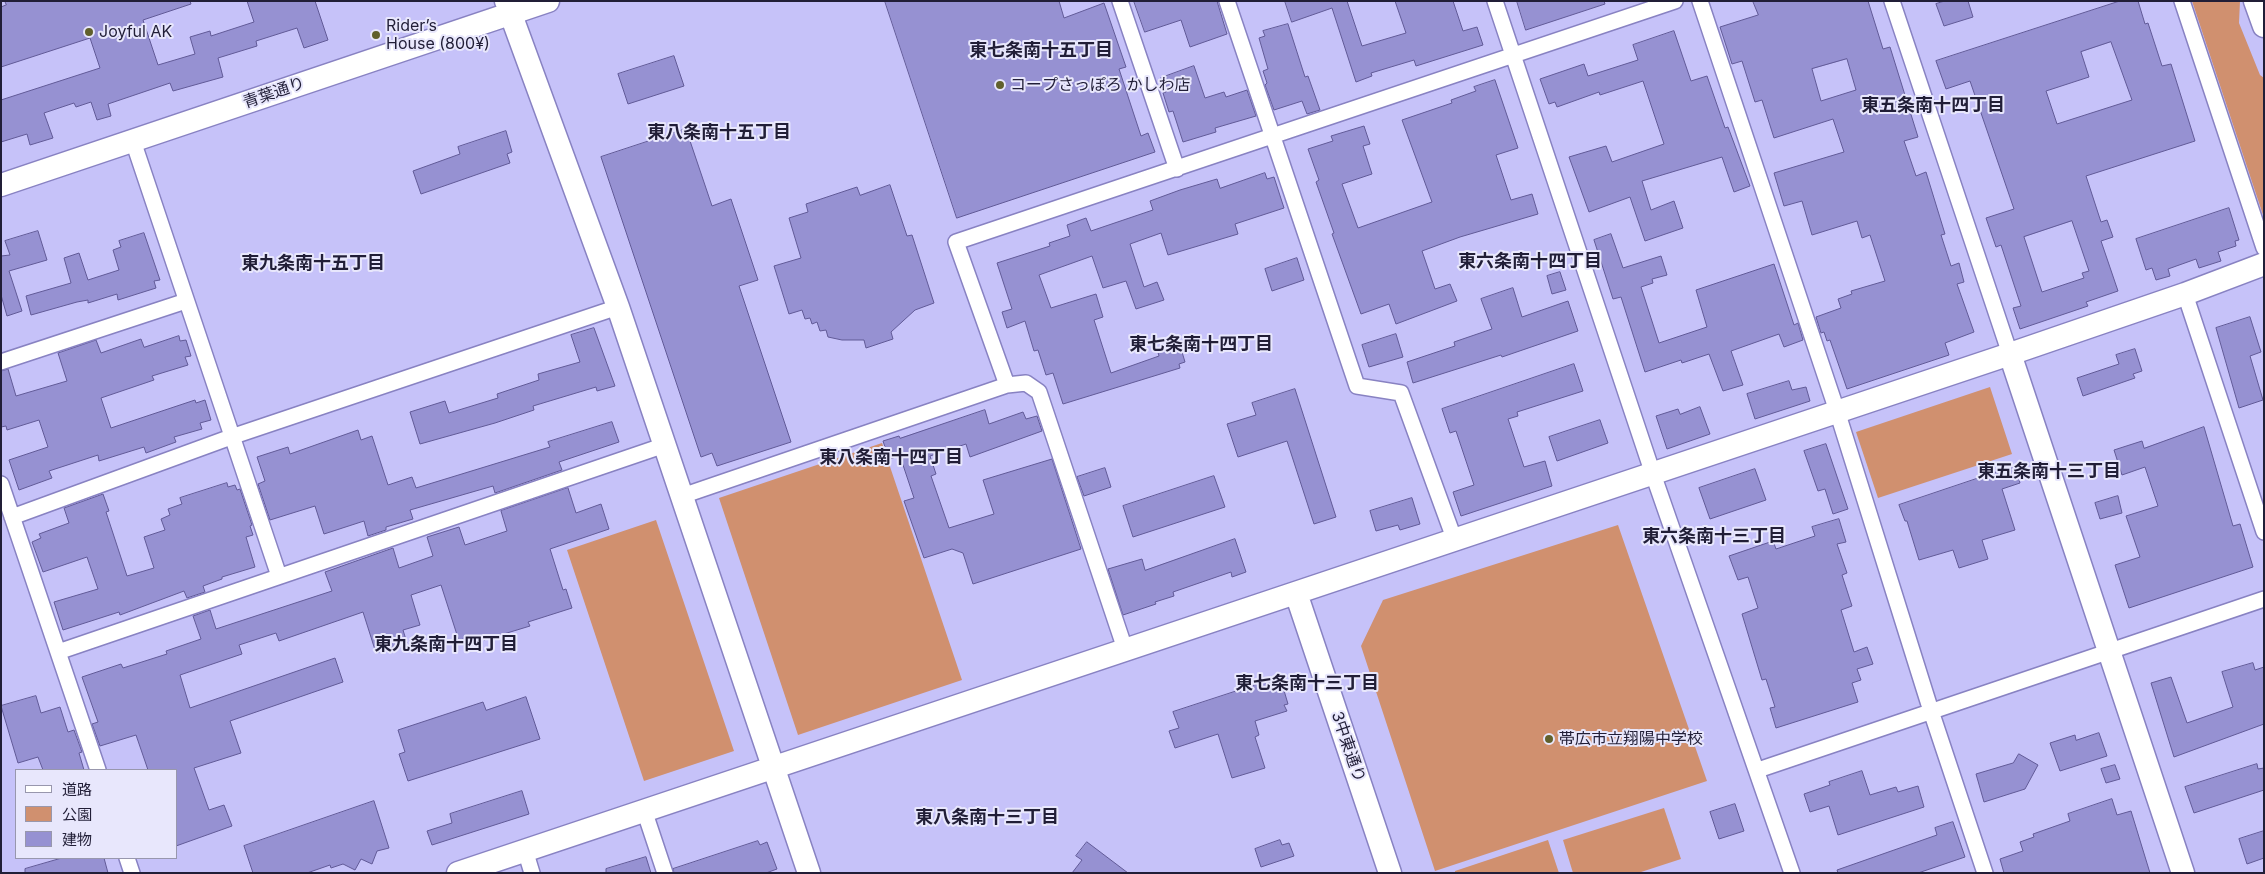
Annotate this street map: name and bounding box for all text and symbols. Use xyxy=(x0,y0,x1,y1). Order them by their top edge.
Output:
place label: Rider’s House (800¥) xyxy=(386,16,490,54)
place label: Joyful AK xyxy=(99,22,172,42)
marker: Joyful AK xyxy=(83,26,95,38)
marker: Rider’s House (800¥) xyxy=(370,29,382,41)
district label: 東七条南十五丁目 xyxy=(969,40,1113,62)
street label: 青葉通り xyxy=(241,74,307,112)
place label: コープさっぽろ かしわ店 xyxy=(1010,75,1190,95)
marker: コープさっぽろ かしわ店 xyxy=(994,79,1006,91)
district label: 東五条南十四丁目 xyxy=(1861,95,2005,117)
district label: 東八条南十五丁目 xyxy=(647,122,791,144)
district label: 東六条南十四丁目 xyxy=(1458,251,1602,273)
district label: 東九条南十五丁目 xyxy=(241,253,385,275)
district label: 東七条南十四丁目 xyxy=(1129,334,1273,356)
district label: 東八条南十四丁目 xyxy=(819,447,963,469)
district label: 東五条南十三丁目 xyxy=(1977,461,2121,483)
district label: 東六条南十三丁目 xyxy=(1642,526,1786,548)
district label: 東九条南十四丁目 xyxy=(374,634,518,656)
district label: 東七条南十三丁目 xyxy=(1235,673,1379,695)
street label: 3中東通り xyxy=(1327,709,1369,785)
place label: 帯広市立翔陽中学校 xyxy=(1559,729,1703,749)
marker: 帯広市立翔陽中学校 xyxy=(1543,733,1555,745)
legend xyxy=(15,769,178,859)
text: 道路 xyxy=(62,780,92,799)
text: 公園 xyxy=(62,805,92,824)
district label: 東八条南十三丁目 xyxy=(915,807,1059,829)
text: 建物 xyxy=(62,830,92,849)

